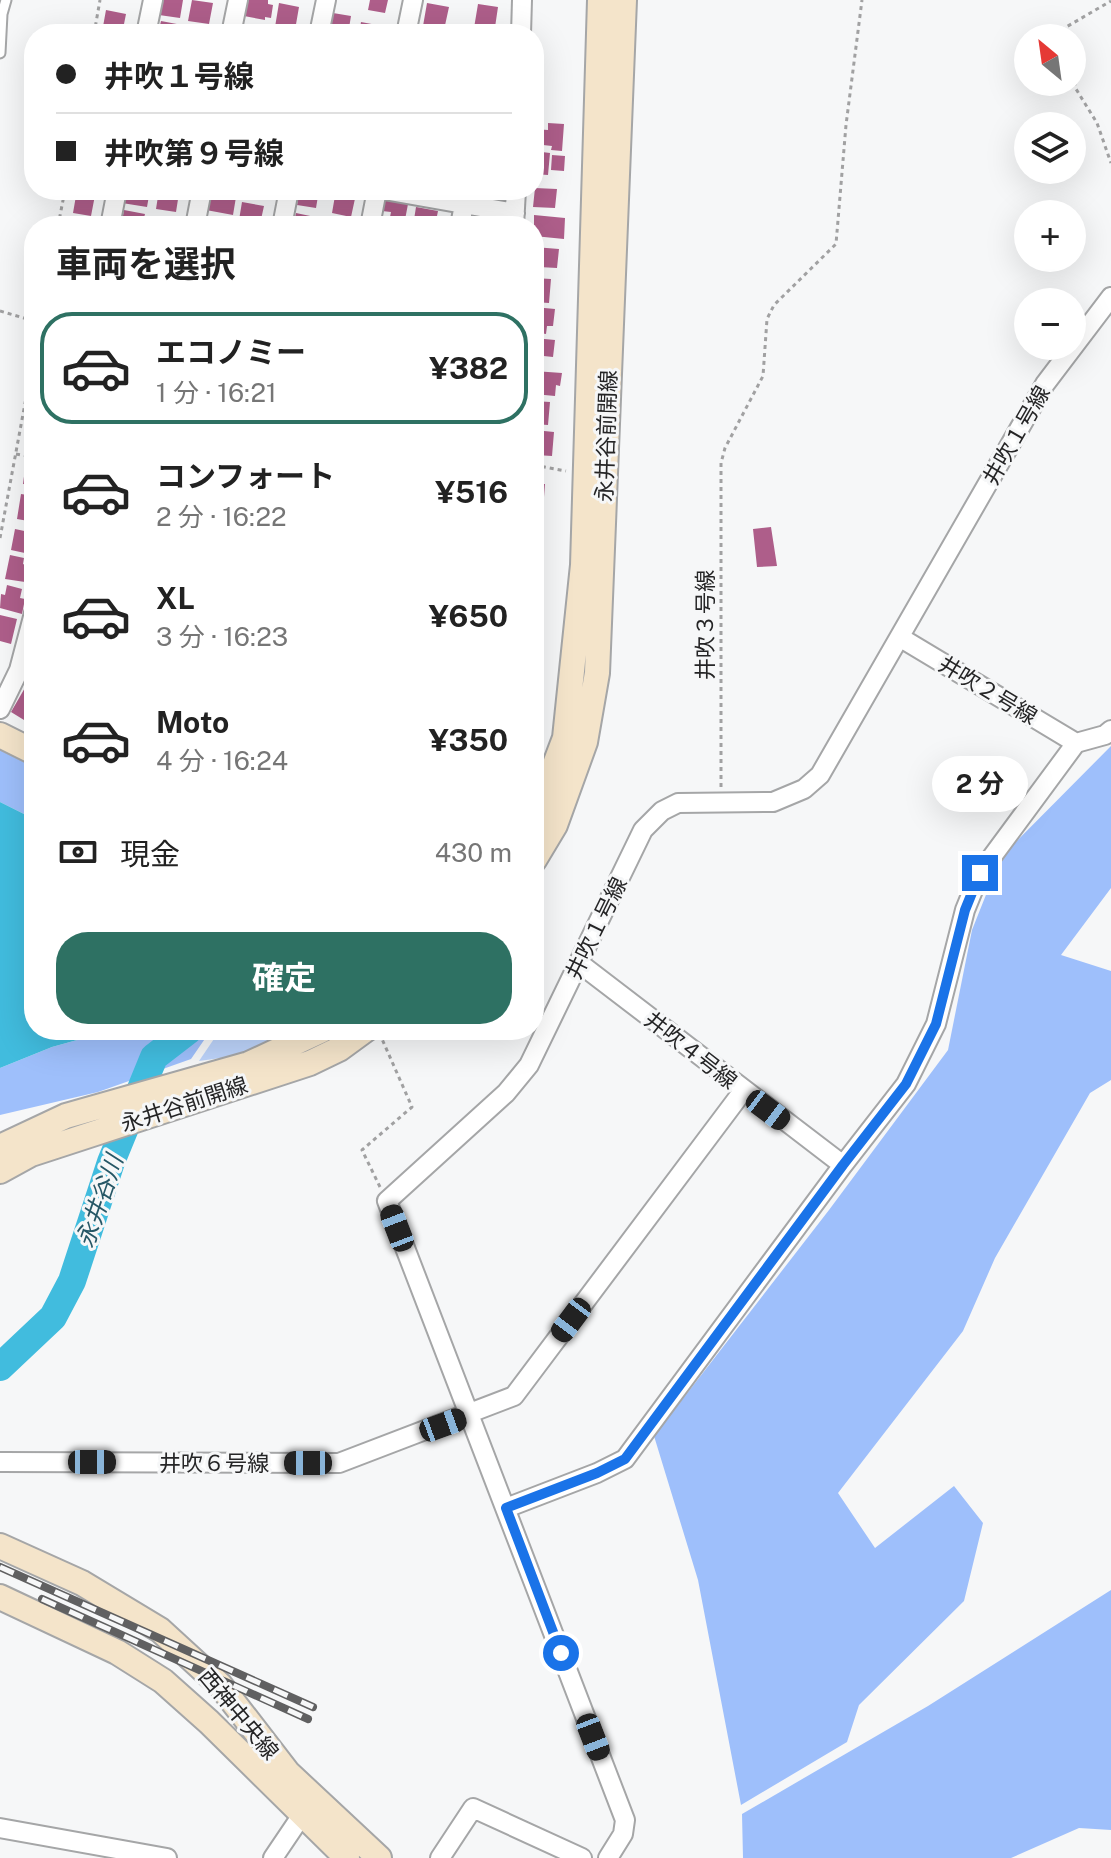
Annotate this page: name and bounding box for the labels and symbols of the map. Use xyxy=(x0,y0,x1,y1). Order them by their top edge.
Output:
north arrow xyxy=(1014,24,1086,96)
street label: 永井谷前開線 xyxy=(591,370,621,502)
street label: 井吹１号線 xyxy=(977,381,1055,489)
street label: 井吹３号線 xyxy=(692,570,718,680)
street label: 井吹２号線 xyxy=(934,651,1042,729)
callout: 2 分 xyxy=(932,757,1028,813)
route end xyxy=(962,855,998,891)
street label: 井吹１号線 xyxy=(560,873,632,983)
street label: 井吹４号線 xyxy=(640,1006,742,1094)
street label: 永井谷前開線 xyxy=(117,1071,251,1137)
car xyxy=(742,1086,794,1134)
water label: 永井谷川 xyxy=(70,1148,129,1251)
car xyxy=(377,1201,417,1255)
car xyxy=(547,1294,595,1346)
car xyxy=(416,1406,470,1444)
car xyxy=(68,1450,116,1474)
street label: 井吹６号線 xyxy=(159,1450,269,1476)
car xyxy=(284,1451,332,1475)
route start xyxy=(543,1635,579,1671)
street label: 西神中央線 xyxy=(194,1664,284,1764)
car xyxy=(573,1710,613,1764)

